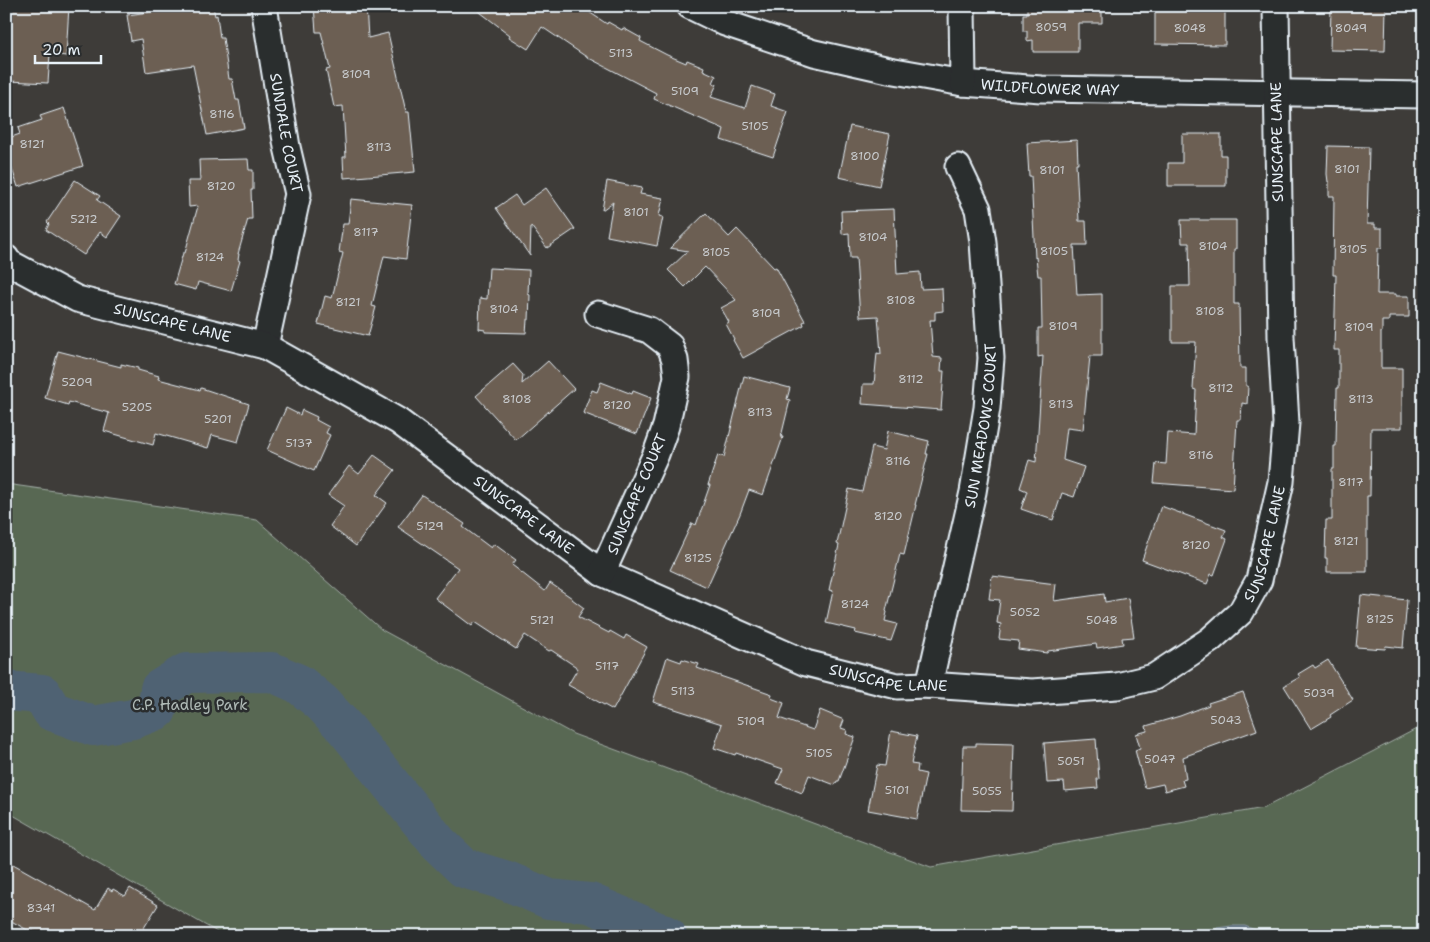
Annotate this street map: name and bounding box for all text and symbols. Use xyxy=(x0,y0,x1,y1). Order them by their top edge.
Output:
house number: 8059 xyxy=(1035,19,1067,35)
house number: 8048 xyxy=(1174,20,1206,36)
house number: 8049 xyxy=(1335,20,1367,36)
scale bar xyxy=(35,32,101,64)
text: 20 m xyxy=(42,40,81,60)
house number: 5113 xyxy=(609,45,633,61)
house number: 8109 xyxy=(341,66,371,82)
street label: SUNDALE COURT xyxy=(265,72,307,195)
street label: WILDFLOWER WAY xyxy=(980,74,1119,100)
street label: SUNSCAPE LANE xyxy=(1266,82,1288,202)
house number: 5109 xyxy=(671,83,699,99)
house number: 8116 xyxy=(209,106,235,122)
house number: 5105 xyxy=(741,118,769,134)
house number: 8121 xyxy=(19,136,45,152)
house number: 8113 xyxy=(366,139,392,155)
house number: 8100 xyxy=(850,148,880,164)
house number: 8101 xyxy=(1334,161,1360,177)
house number: 8101 xyxy=(1039,162,1065,178)
house number: 8120 xyxy=(207,178,235,194)
house number: 8101 xyxy=(623,204,649,220)
house number: 5212 xyxy=(70,211,98,227)
house number: 8117 xyxy=(353,224,379,240)
house number: 8104 xyxy=(858,229,888,245)
house number: 8104 xyxy=(1198,238,1228,254)
house number: 8105 xyxy=(1339,241,1367,257)
house number: 8105 xyxy=(1040,243,1068,259)
house number: 8105 xyxy=(702,244,730,260)
house number: 8124 xyxy=(196,249,224,265)
house number: 8108 xyxy=(886,292,916,308)
house number: 8121 xyxy=(335,294,361,310)
street label: SUNSCAPE LANE xyxy=(112,299,233,347)
house number: 8104 xyxy=(489,301,519,317)
house number: 8108 xyxy=(1195,303,1225,319)
house number: 8109 xyxy=(751,305,781,321)
house number: 8109 xyxy=(1048,318,1078,334)
house number: 8109 xyxy=(1344,319,1374,335)
street label: SUN MEADOWS COURT xyxy=(960,343,1001,510)
house number: 8112 xyxy=(898,371,924,387)
house number: 5209 xyxy=(61,374,93,390)
house number: 8112 xyxy=(1208,380,1234,396)
house number: 8108 xyxy=(502,391,532,407)
house number: 8113 xyxy=(1348,391,1374,407)
house number: 8113 xyxy=(1048,396,1074,412)
house number: 8120 xyxy=(603,397,631,413)
house number: 5205 xyxy=(122,399,152,415)
house number: 8113 xyxy=(747,404,773,420)
house number: 5201 xyxy=(204,411,232,427)
street label: SUNSCAPE COURT xyxy=(602,430,672,558)
house number: 5137 xyxy=(285,435,313,451)
house number: 8116 xyxy=(1188,447,1214,463)
house number: 8116 xyxy=(885,453,911,469)
street label: SUNSCAPE LANE xyxy=(470,471,578,559)
house number: 8117 xyxy=(1338,474,1364,490)
street label: SUNSCAPE LANE xyxy=(1239,484,1290,606)
house number: 8120 xyxy=(874,508,902,524)
house number: 5129 xyxy=(416,518,444,534)
house number: 8121 xyxy=(1333,533,1359,549)
house number: 8120 xyxy=(1182,537,1210,553)
house number: 8125 xyxy=(684,550,712,566)
house number: 8124 xyxy=(841,596,869,612)
house number: 5052 xyxy=(1010,604,1040,620)
house number: 8125 xyxy=(1366,611,1394,627)
house number: 5121 xyxy=(530,612,554,628)
house number: 5048 xyxy=(1086,612,1118,628)
house number: 5117 xyxy=(595,658,619,674)
street label: SUNSCAPE LANE xyxy=(827,659,948,696)
house number: 5113 xyxy=(671,683,695,699)
house number: 5039 xyxy=(1303,685,1335,701)
park label: C.P. Hadley Park xyxy=(132,695,248,715)
house number: 5043 xyxy=(1210,712,1242,728)
house number: 5109 xyxy=(737,713,765,729)
house number: 5105 xyxy=(805,745,833,761)
house number: 5047 xyxy=(1144,751,1176,767)
house number: 5051 xyxy=(1057,753,1085,769)
house number: 5101 xyxy=(885,782,909,798)
house number: 5055 xyxy=(972,783,1002,799)
house number: 8341 xyxy=(27,900,55,916)

